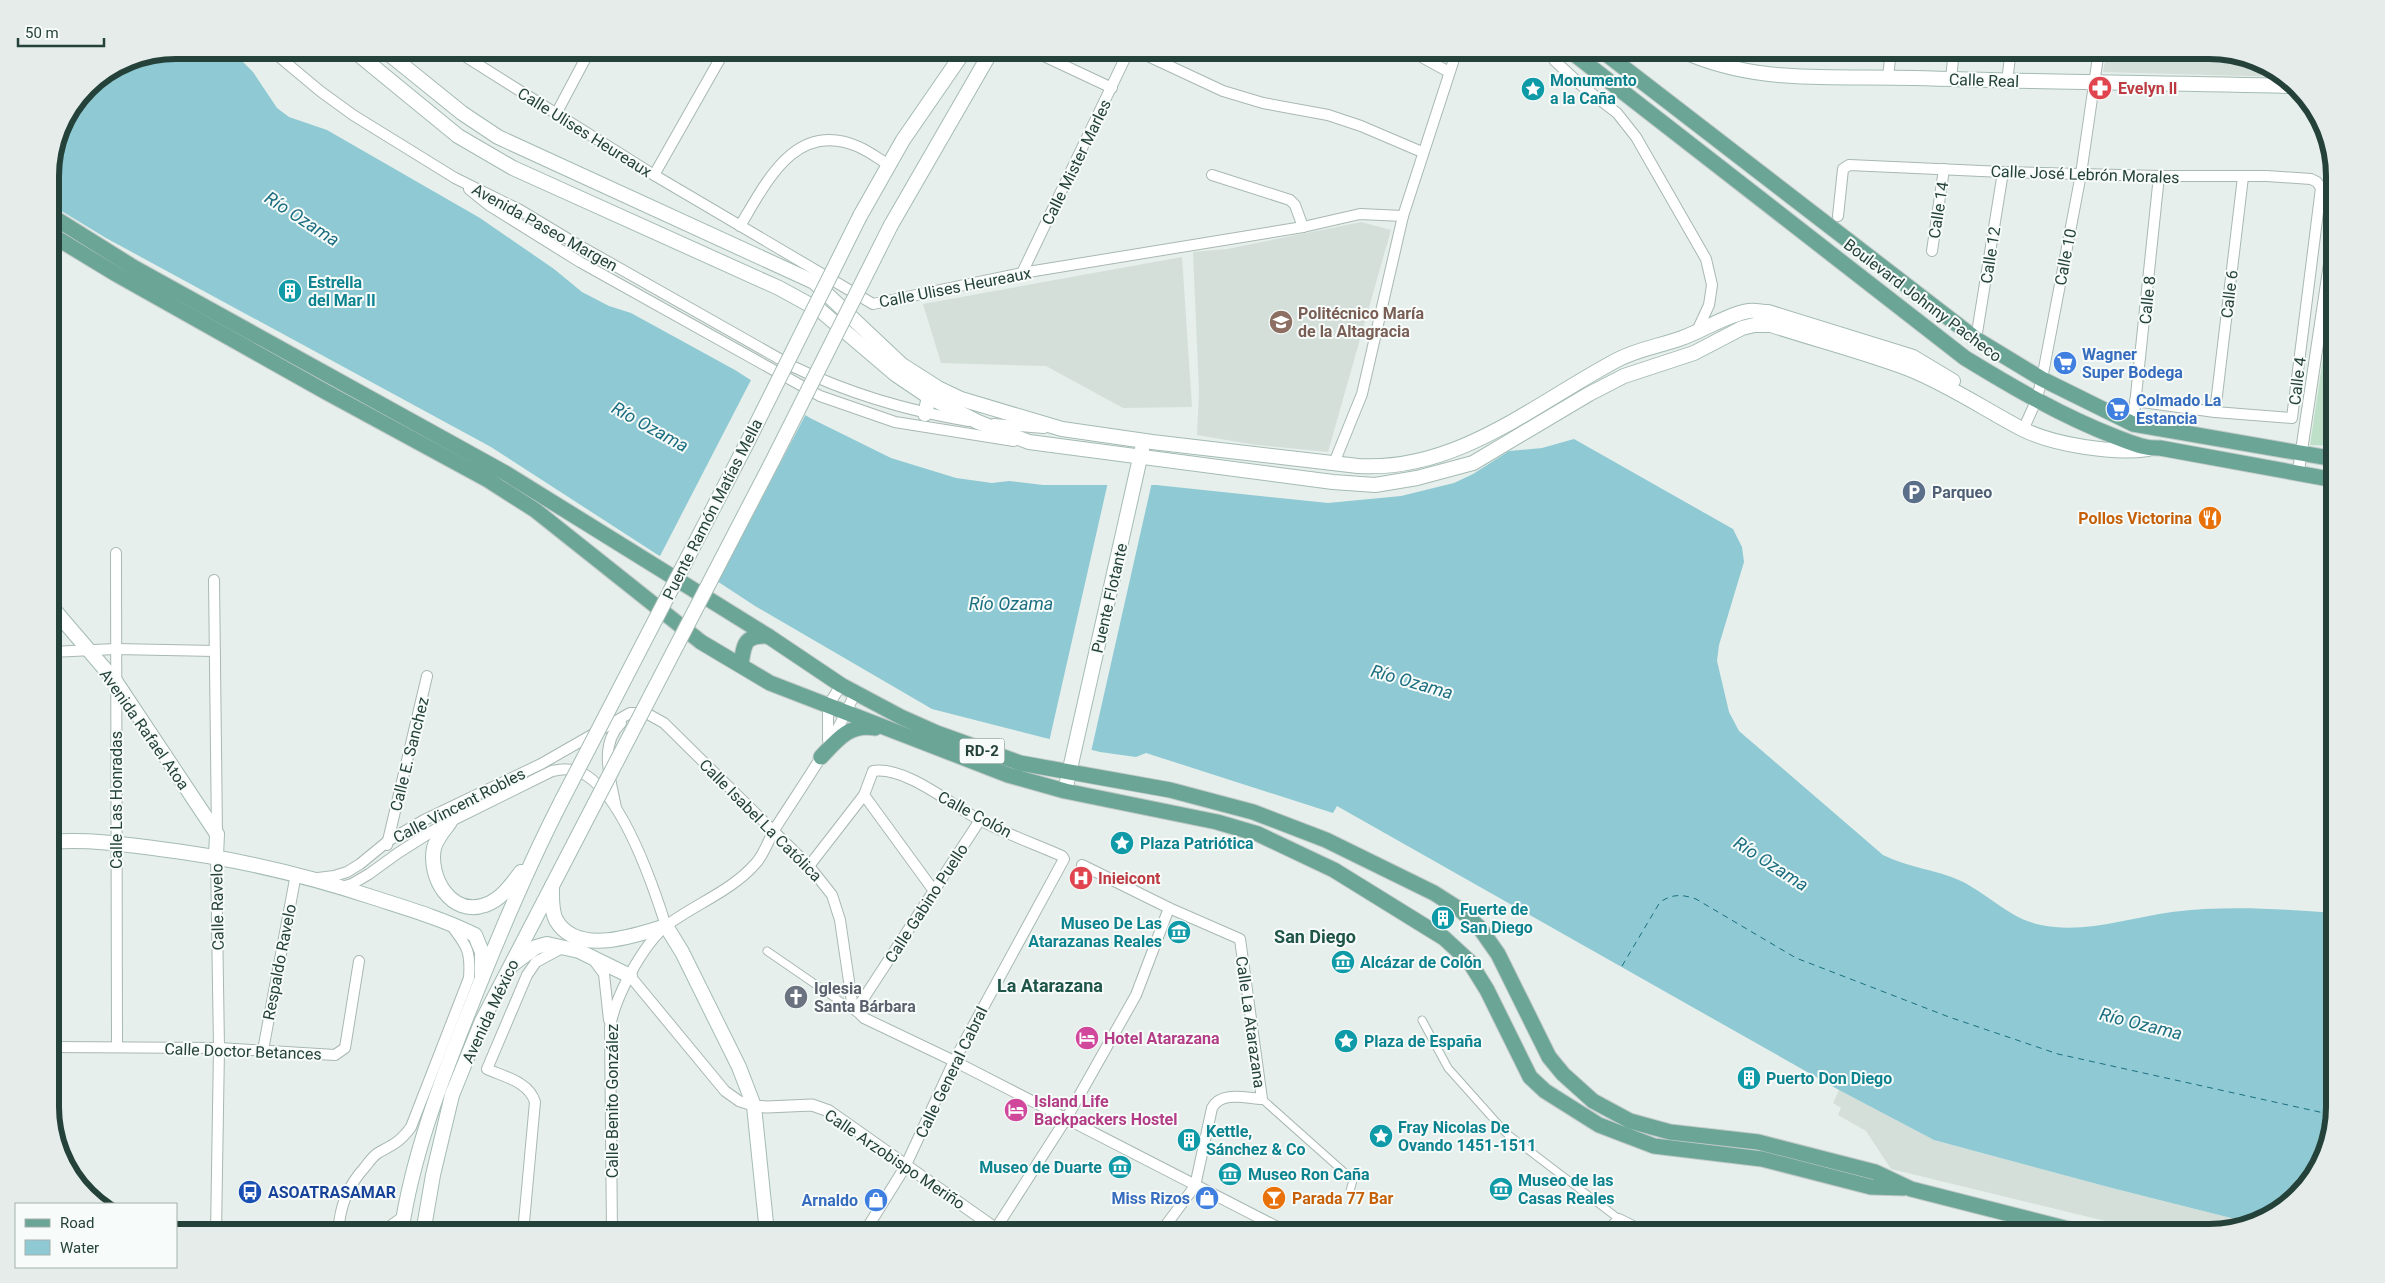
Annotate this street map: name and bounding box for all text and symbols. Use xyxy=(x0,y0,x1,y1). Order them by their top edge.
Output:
scale bar xyxy=(18,15,104,47)
text: 50 m xyxy=(25,24,59,42)
street label: Calle Real xyxy=(1949,70,2019,91)
place label: Monumento a la Caña xyxy=(1550,71,1637,108)
pharmacy icon: Evelyn ll xyxy=(2087,75,2113,101)
place icon: Monumento a la Caña xyxy=(1520,76,1546,102)
place label: Evelyn ll xyxy=(2118,79,2177,98)
street label: Calle Ulises Heureaux xyxy=(514,83,655,181)
street label: Calle Mister Marles xyxy=(1038,96,1115,228)
street label: Calle José Lebrón Morales xyxy=(1990,162,2180,187)
street label: Avenida Paseo Margen xyxy=(469,180,621,275)
street label: Calle 14 xyxy=(1925,180,1952,240)
water label: Río Ozama xyxy=(261,187,343,250)
street label: Calle 12 xyxy=(1977,225,2004,285)
street label: Calle 10 xyxy=(2051,227,2080,287)
street label: Boulevard Johnny Pacheco xyxy=(1840,235,2005,366)
street label: Calle Ulises Heureaux xyxy=(877,263,1033,312)
street label: Calle 6 xyxy=(2217,269,2242,319)
place label: Estrella del Mar II xyxy=(308,273,376,310)
street label: Calle 8 xyxy=(2136,275,2159,325)
building icon: Estrella del Mar II xyxy=(277,278,303,304)
place label: Politécnico María de la Altagracia xyxy=(1298,304,1424,341)
school or university icon: Politécnico María de la Altagracia xyxy=(1268,309,1294,335)
place label: Wagner Super Bodega xyxy=(2082,345,2183,382)
supermarket icon: Wagner Super Bodega xyxy=(2052,350,2078,376)
street label: Calle 4 xyxy=(2285,356,2310,406)
place label: Colmado La Estancia xyxy=(2136,391,2222,428)
supermarket icon: Colmado La Estancia xyxy=(2105,396,2131,422)
water label: Río Ozama xyxy=(608,397,692,456)
street label: Puente Ramón Matías Mella xyxy=(659,416,766,603)
parking icon: Parqueo xyxy=(1901,479,1927,505)
place label: Parqueo xyxy=(1932,483,1992,502)
restaurant icon: Pollos Victorina xyxy=(2197,505,2223,531)
place label: Pollos Victorina xyxy=(2078,509,2192,528)
street label: Puente Flotante xyxy=(1088,541,1131,655)
water label: Río Ozama xyxy=(969,593,1053,614)
water label: Río Ozama xyxy=(1369,660,1456,703)
street label: Avenida Rafael Atoa xyxy=(96,665,193,793)
street label: Calle E. Sanchez xyxy=(386,695,433,813)
street label: Calle Las Honradas xyxy=(107,731,126,869)
road number: RD-2 xyxy=(960,738,1004,764)
street label: Calle Isabel La Católica xyxy=(695,755,826,886)
street label: Calle Vincent Robles xyxy=(390,764,528,847)
street label: Calle Colón xyxy=(935,787,1015,842)
place icon: Plaza Patriótica xyxy=(1109,830,1135,856)
water label: Río Ozama xyxy=(1730,832,1812,895)
place label: Plaza Patriótica xyxy=(1140,834,1254,853)
street label: Calle Gabino Puello xyxy=(881,840,972,966)
street label: Calle Ravelo xyxy=(207,863,228,951)
hospital icon: Inieicont xyxy=(1068,865,1094,891)
place label: Inieicont xyxy=(1098,869,1161,888)
place label: Fuerte de San Diego xyxy=(1460,900,1533,937)
street label: Respaldo Ravelo xyxy=(259,902,300,1022)
building icon: Fuerte de San Diego xyxy=(1430,905,1456,931)
place label: Museo De Las Atarazanas Reales xyxy=(1028,914,1162,951)
museum icon: Museo De Las Atarazanas Reales xyxy=(1166,919,1192,945)
district label: San Diego xyxy=(1274,926,1356,947)
museum icon: Alcázar de Colón xyxy=(1330,949,1356,975)
place label: Alcázar de Colón xyxy=(1360,953,1482,972)
street label: Calle La Atarazana xyxy=(1232,955,1269,1089)
street label: Avenida México xyxy=(458,956,523,1066)
district label: La Atarazana xyxy=(997,975,1103,996)
place label: Iglesia Santa Bárbara xyxy=(814,979,916,1016)
church icon: Iglesia Santa Bárbara xyxy=(783,984,809,1010)
water label: Río Ozama xyxy=(2098,1003,2185,1044)
street label: Calle General Cabral xyxy=(911,1004,991,1141)
street label: Calle Benito González xyxy=(603,1024,622,1178)
hotel icon: Hotel Atarazana xyxy=(1074,1025,1100,1051)
place icon: Plaza de España xyxy=(1333,1028,1359,1054)
place label: Hotel Atarazana xyxy=(1104,1029,1220,1048)
place label: Plaza de España xyxy=(1364,1032,1482,1051)
street label: Calle Doctor Betances xyxy=(164,1039,322,1064)
building icon: Puerto Don Diego xyxy=(1736,1065,1762,1091)
place label: Puerto Don Diego xyxy=(1766,1069,1892,1088)
place label: Island Life Backpackers Hostel xyxy=(1034,1092,1177,1129)
hotel icon: Island Life Backpackers Hostel xyxy=(1003,1097,1029,1123)
street label: Calle Arzobispo Meriño xyxy=(821,1105,968,1213)
place label: Fray Nicolas De Ovando 1451-1511 xyxy=(1398,1118,1536,1155)
place label: Kettle, Sánchez & Co xyxy=(1206,1122,1305,1159)
place icon: Fray Nicolas De Ovando 1451-1511 xyxy=(1368,1123,1394,1149)
building icon: Kettle, Sánchez & Co xyxy=(1176,1127,1202,1153)
museum icon: Museo de Duarte xyxy=(1107,1154,1133,1180)
place label: Museo de Duarte xyxy=(979,1158,1102,1177)
museum icon: Museo Ron Caña xyxy=(1217,1161,1243,1187)
place label: Museo Ron Caña xyxy=(1248,1165,1370,1184)
place label: Museo de las Casas Reales xyxy=(1518,1171,1615,1208)
museum icon: Museo de las Casas Reales xyxy=(1488,1176,1514,1202)
bus stop icon: ASOATRASAMAR xyxy=(237,1179,263,1205)
place label: ASOATRASAMAR xyxy=(268,1183,396,1202)
shop icon: Miss Rizos xyxy=(1194,1185,1220,1211)
bar icon: Parada 77 Bar xyxy=(1261,1185,1287,1211)
shop icon: Arnaldo xyxy=(863,1187,889,1213)
place label: Miss Rizos xyxy=(1112,1189,1190,1208)
place label: Parada 77 Bar xyxy=(1292,1189,1394,1208)
place label: Arnaldo xyxy=(802,1191,858,1210)
legend xyxy=(15,1203,178,1268)
text: Road xyxy=(60,1214,94,1232)
text: Water xyxy=(60,1239,99,1257)

